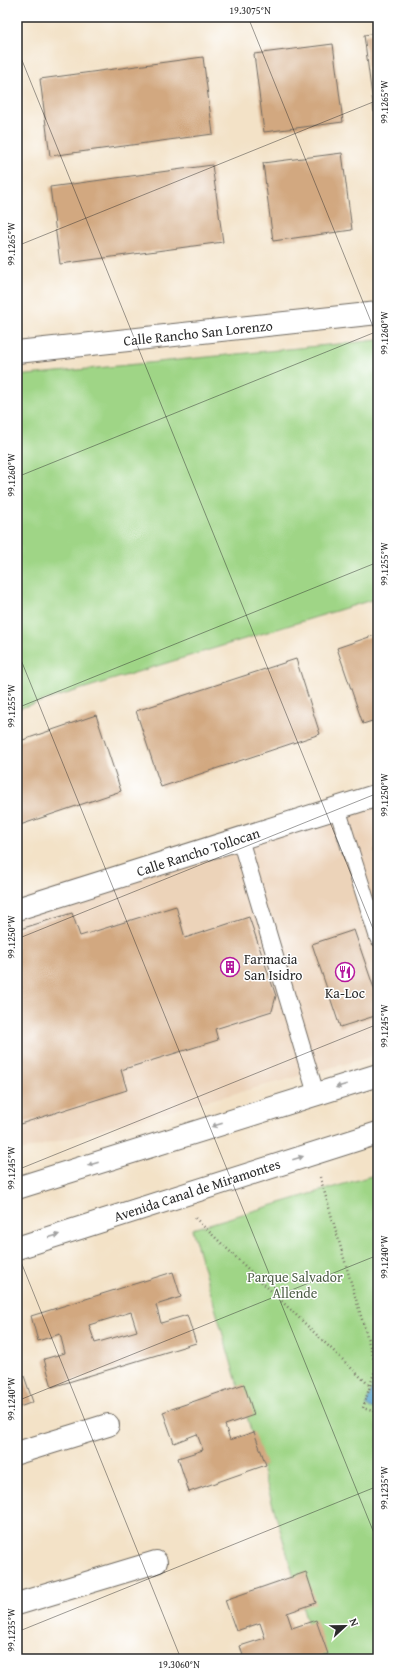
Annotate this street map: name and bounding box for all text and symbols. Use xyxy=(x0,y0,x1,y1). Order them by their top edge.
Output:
text: 19.3075°N xyxy=(229,3,271,18)
text: 99.1265°W xyxy=(377,80,392,124)
text: 99.1265°W xyxy=(4,222,19,266)
text: 99.1260°W xyxy=(377,311,392,355)
street label: Calle Rancho San Lorenzo xyxy=(122,315,274,351)
text: 99.1260°W xyxy=(4,453,19,497)
text: 99.1255°W xyxy=(377,542,392,586)
text: 99.1255°W xyxy=(4,684,19,728)
text: 99.1250°W xyxy=(377,773,392,817)
street label: Calle Rancho Tollocan xyxy=(134,823,262,881)
text: 99.1250°W xyxy=(4,915,19,959)
place label: Farmacia San Isidro xyxy=(244,949,302,985)
building icon: Farmacia San Isidro xyxy=(219,956,241,978)
restaurant icon: Ka-Loc xyxy=(334,961,356,983)
place label: Ka-Loc xyxy=(325,983,365,1003)
text: 99.1245°W xyxy=(377,1004,392,1048)
one-way arrow xyxy=(334,1083,346,1089)
one-way arrow xyxy=(210,1122,222,1128)
text: 99.1245°W xyxy=(4,1146,19,1190)
street label: Avenida Canal de Miramontes xyxy=(111,1154,283,1226)
one-way arrow xyxy=(292,1155,304,1161)
one-way arrow xyxy=(86,1161,98,1167)
one-way arrow xyxy=(48,1233,60,1239)
text: 99.1240°W xyxy=(377,1235,392,1279)
park label: Parque Salvador Allende xyxy=(247,1267,343,1303)
text: 99.1240°W xyxy=(4,1377,19,1421)
text: 99.1235°W xyxy=(377,1466,392,1510)
north arrow xyxy=(325,1606,365,1646)
text: 99.1235°W xyxy=(4,1608,19,1652)
text: N xyxy=(345,1616,363,1629)
text: 19.3060°N xyxy=(158,1657,200,1672)

